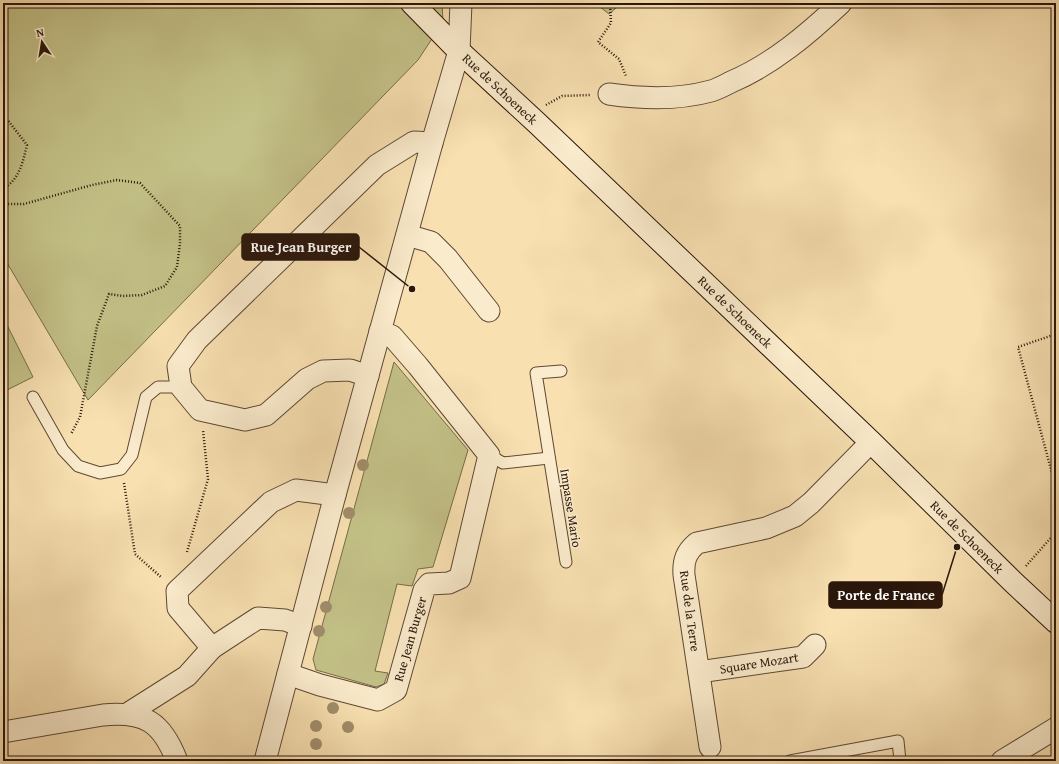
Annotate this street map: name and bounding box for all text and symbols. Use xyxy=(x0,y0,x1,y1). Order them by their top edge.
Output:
north arrow xyxy=(22,22,62,62)
text: N xyxy=(35,23,46,41)
street label: Rue de Schoeneck xyxy=(458,49,542,129)
callout: Rue Jean Burger xyxy=(242,234,359,260)
text: Rue Jean Burger xyxy=(251,237,352,257)
street label: Rue de Schoeneck xyxy=(694,272,777,353)
street label: Impasse Mario xyxy=(555,467,587,549)
street label: Rue de Schoeneck xyxy=(926,496,1008,578)
street label: Rue de la Terre xyxy=(675,569,705,653)
callout: Porte de France xyxy=(829,582,942,608)
text: Porte de France xyxy=(837,585,935,605)
street label: Rue Jean Burger xyxy=(389,594,431,684)
street label: Square Mozart xyxy=(718,647,800,679)

